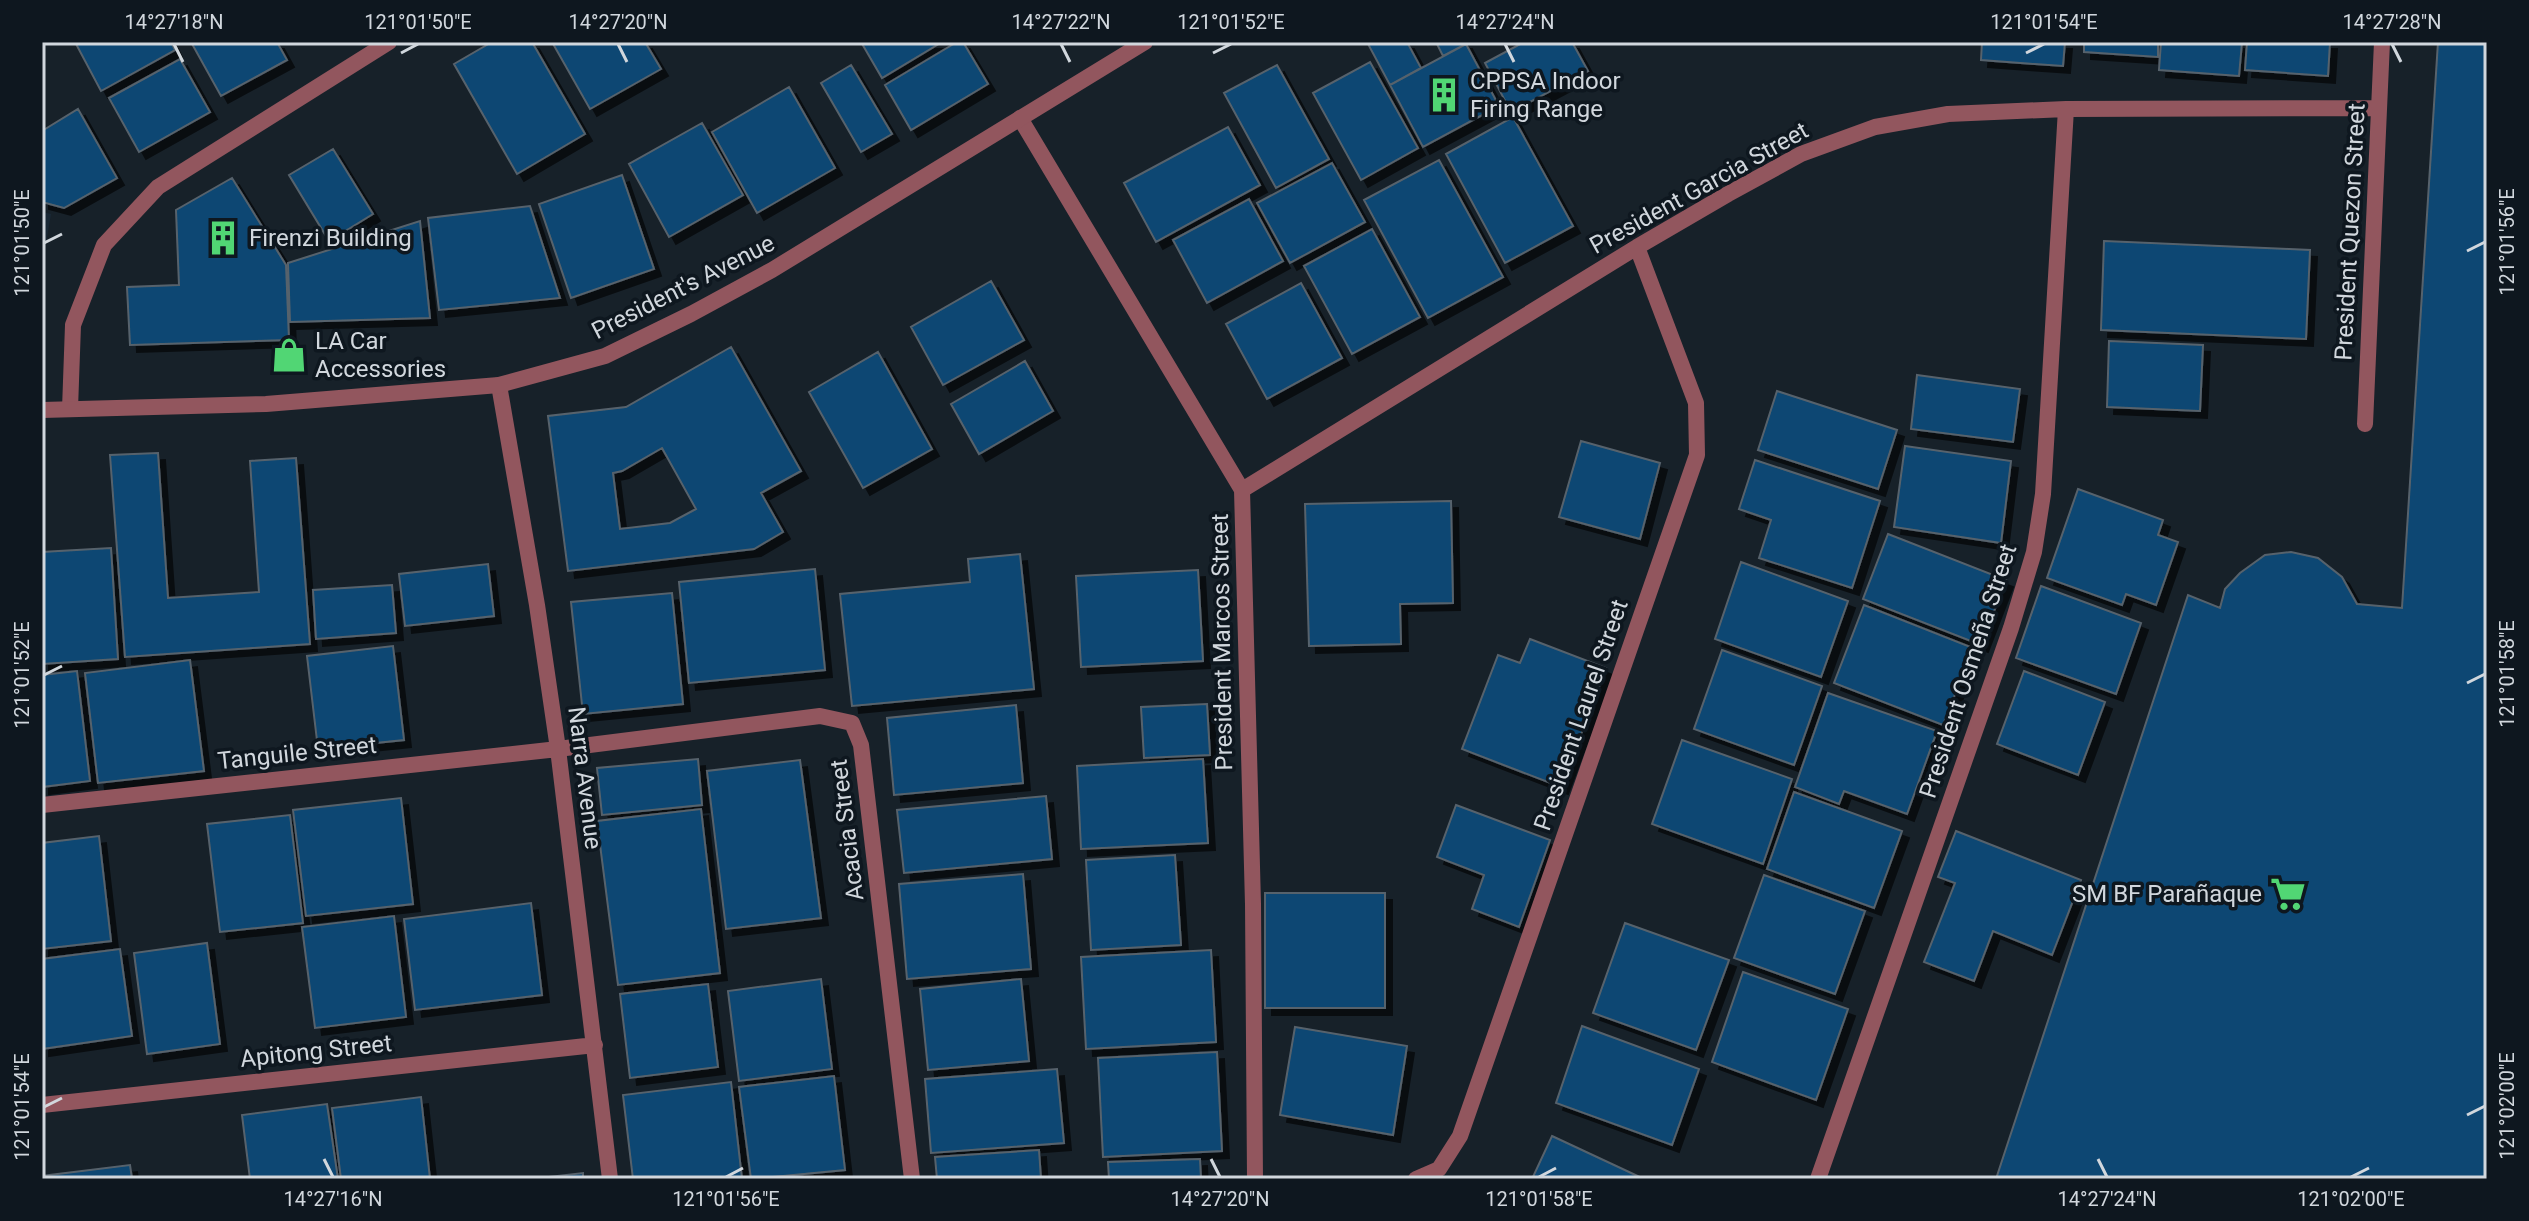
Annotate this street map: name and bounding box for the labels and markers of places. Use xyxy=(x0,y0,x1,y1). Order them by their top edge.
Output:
place label: CPPSA Indoor Firing Range xyxy=(1470,67,1621,123)
building icon: CPPSA Indoor Firing Range xyxy=(1425,76,1463,114)
building icon: Firenzi Building xyxy=(204,219,242,257)
place label: Firenzi Building xyxy=(249,224,412,252)
place label: LA Car Accessories xyxy=(315,327,446,383)
shop icon: LA Car Accessories xyxy=(270,336,308,374)
supermarket icon: SM BF Parañaque xyxy=(2269,875,2307,913)
place label: SM BF Parañaque xyxy=(2072,880,2262,908)

